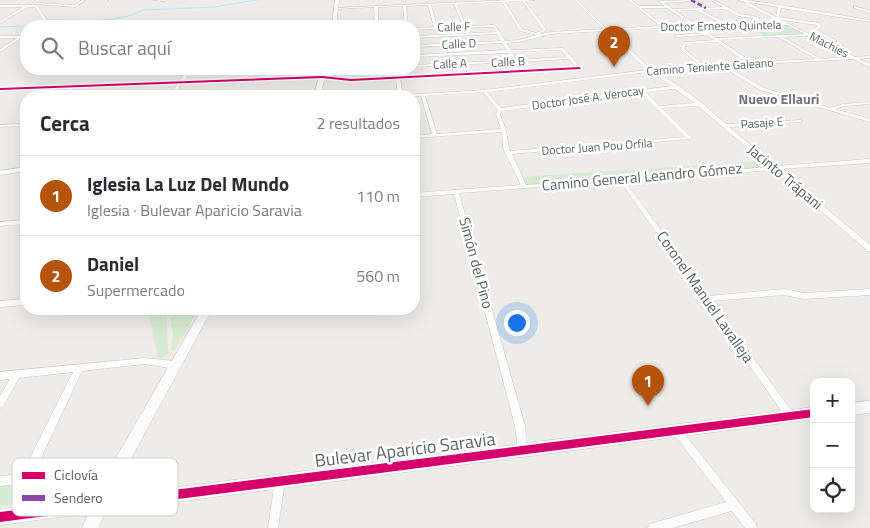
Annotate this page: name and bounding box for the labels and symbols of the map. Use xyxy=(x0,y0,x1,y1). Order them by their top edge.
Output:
street label: Doctor Ernesto Quintela xyxy=(660,15,782,36)
street label: Calle F xyxy=(437,16,471,37)
pin: 2 xyxy=(598,26,630,67)
street label: Machies xyxy=(806,27,853,63)
street label: Calle D xyxy=(441,33,477,54)
street label: Calle B xyxy=(490,51,526,72)
street label: Calle A xyxy=(433,53,467,74)
street label: Camino Teniente Galeano xyxy=(646,53,774,80)
street label: Doctor José A. Verocay xyxy=(531,80,645,115)
district label: Nuevo Ellauri xyxy=(739,88,819,109)
street label: Pasaje E xyxy=(740,112,784,133)
street label: Doctor Juan Pou Orfila xyxy=(541,133,653,160)
street label: Jacinto Trápani xyxy=(743,138,828,215)
street label: Camino General Leandro Gómez xyxy=(541,156,743,197)
street label: Simón del Pino xyxy=(453,215,500,311)
street label: Coronel Manuel Lavalleja xyxy=(651,226,760,368)
your location xyxy=(504,310,530,336)
pin: 1 xyxy=(632,365,664,406)
street label: Bulevar Aparicio Saravia xyxy=(313,425,497,474)
legend xyxy=(12,458,178,516)
text: Ciclovía xyxy=(54,464,98,485)
text: Sendero xyxy=(54,487,103,508)

